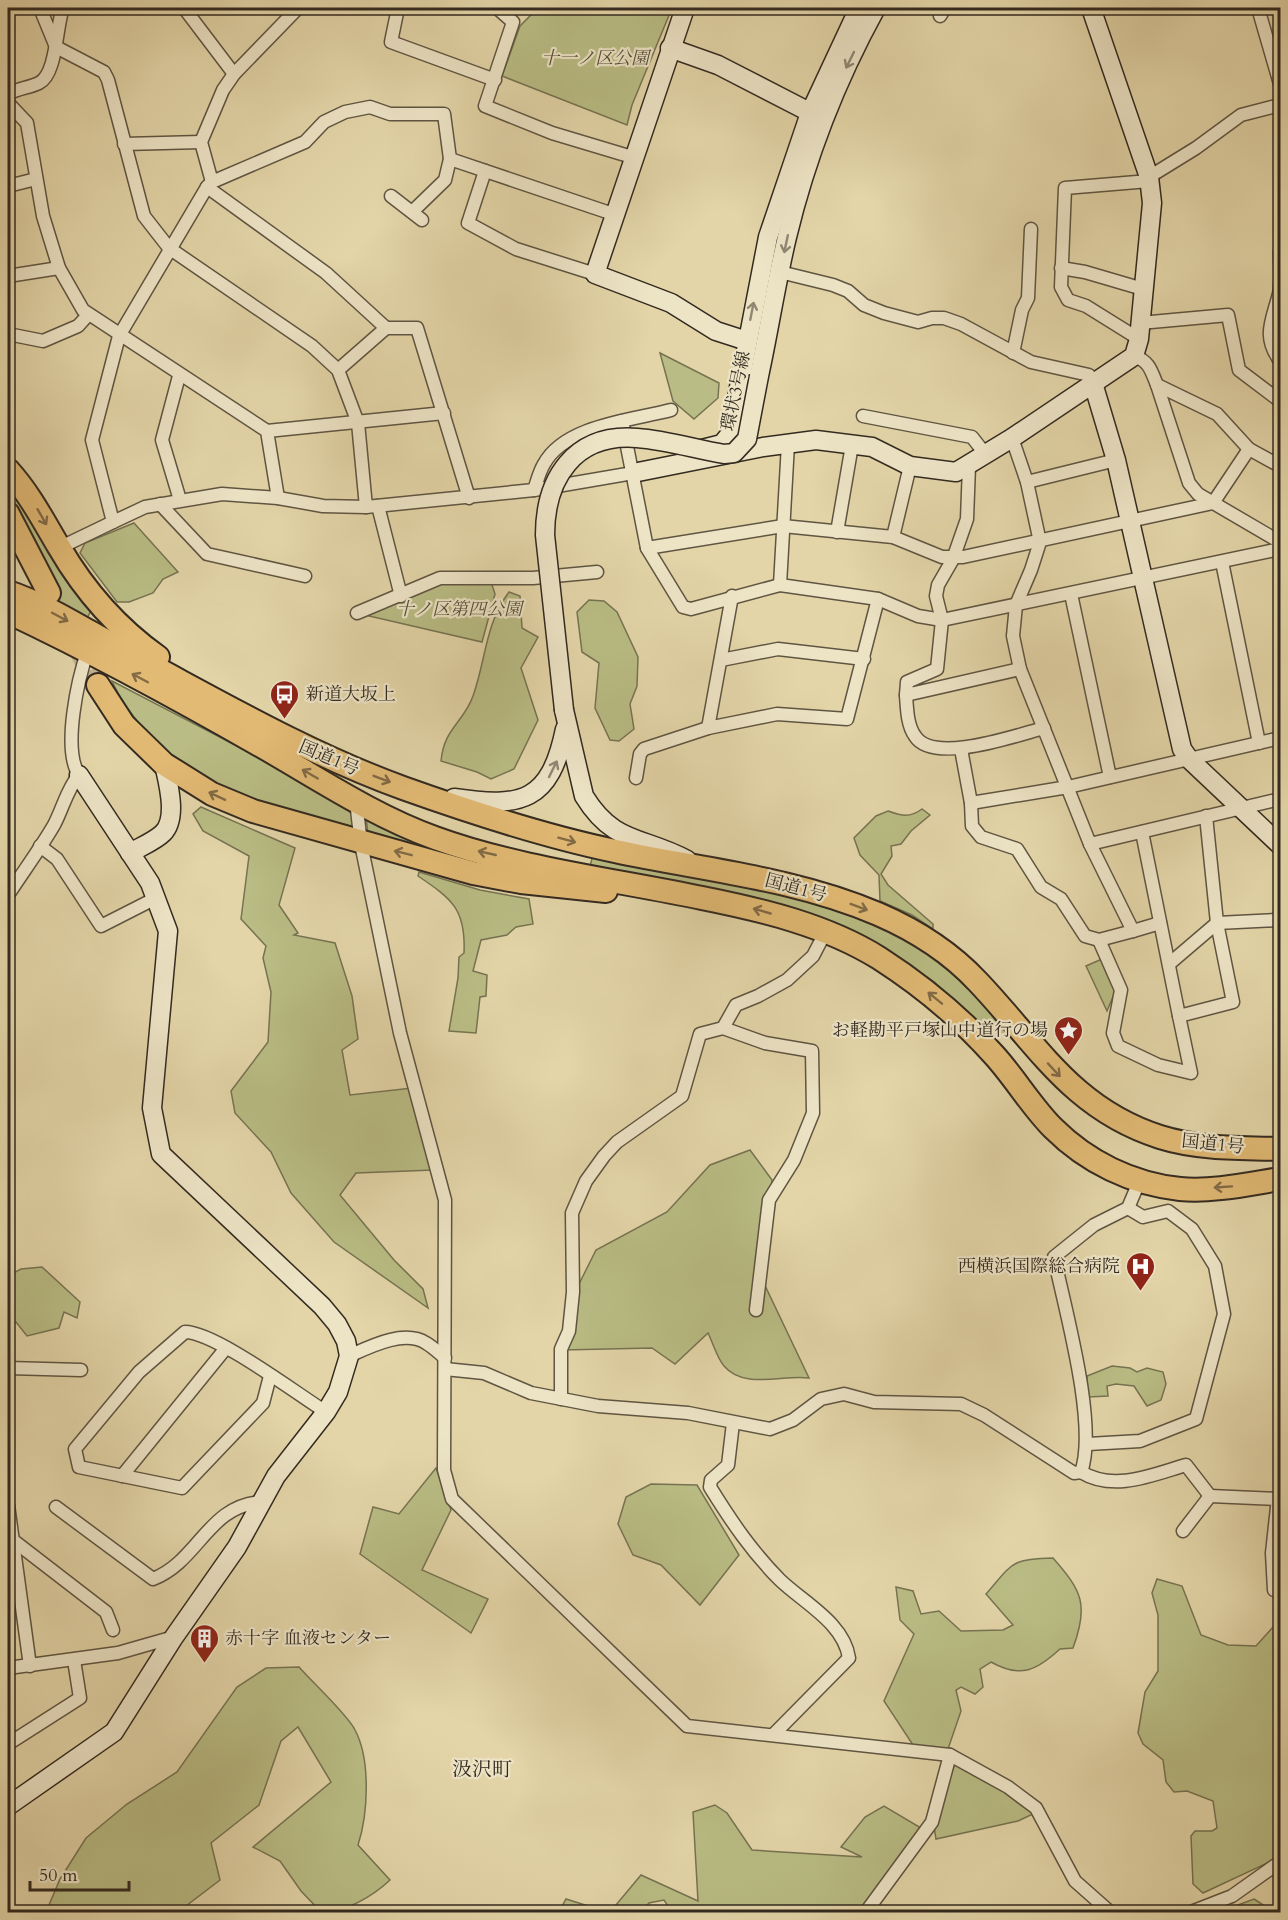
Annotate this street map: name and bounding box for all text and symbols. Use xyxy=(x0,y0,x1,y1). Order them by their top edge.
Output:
park label: 十一ノ区公園 xyxy=(541,46,652,71)
one-way arrow xyxy=(844,50,855,68)
one-way arrow xyxy=(780,233,791,253)
one-way arrow xyxy=(747,301,758,321)
street label: 環状3号線 xyxy=(715,349,757,433)
one-way arrow xyxy=(36,508,48,525)
park label: 十ノ区第四公園 xyxy=(396,597,525,622)
one-way arrow xyxy=(51,611,68,623)
one-way arrow xyxy=(132,672,149,684)
bus stop icon: 新道大坂上 xyxy=(269,678,301,720)
place label: 新道大坂上 xyxy=(306,682,396,707)
street label: 国道1号 xyxy=(295,734,363,782)
one-way arrow xyxy=(548,760,559,778)
one-way arrow xyxy=(302,768,319,780)
one-way arrow xyxy=(372,775,390,786)
one-way arrow xyxy=(208,789,226,801)
one-way arrow xyxy=(557,835,576,846)
one-way arrow xyxy=(394,846,413,858)
one-way arrow xyxy=(478,846,497,858)
street label: 国道1号 xyxy=(762,868,830,908)
one-way arrow xyxy=(849,903,868,914)
one-way arrow xyxy=(753,905,772,916)
one-way arrow xyxy=(927,992,943,1005)
place icon: お軽勘平戸塚山中道行の場 xyxy=(1053,1014,1085,1056)
place label: お軽勘平戸塚山中道行の場 xyxy=(832,1018,1048,1043)
one-way arrow xyxy=(1047,1062,1061,1077)
street label: 国道1号 xyxy=(1180,1128,1246,1160)
one-way arrow xyxy=(1213,1182,1233,1193)
hospital icon: 西横浜国際総合病院 xyxy=(1125,1250,1157,1292)
place label: 西横浜国際総合病院 xyxy=(958,1254,1120,1279)
building icon: 赤十字 血液センター xyxy=(188,1622,220,1664)
place label: 赤十字 血液センター xyxy=(225,1626,391,1651)
district label: 汲沢町 xyxy=(452,1756,512,1783)
scale bar xyxy=(30,1854,129,1892)
text: 50 m xyxy=(39,1863,78,1888)

